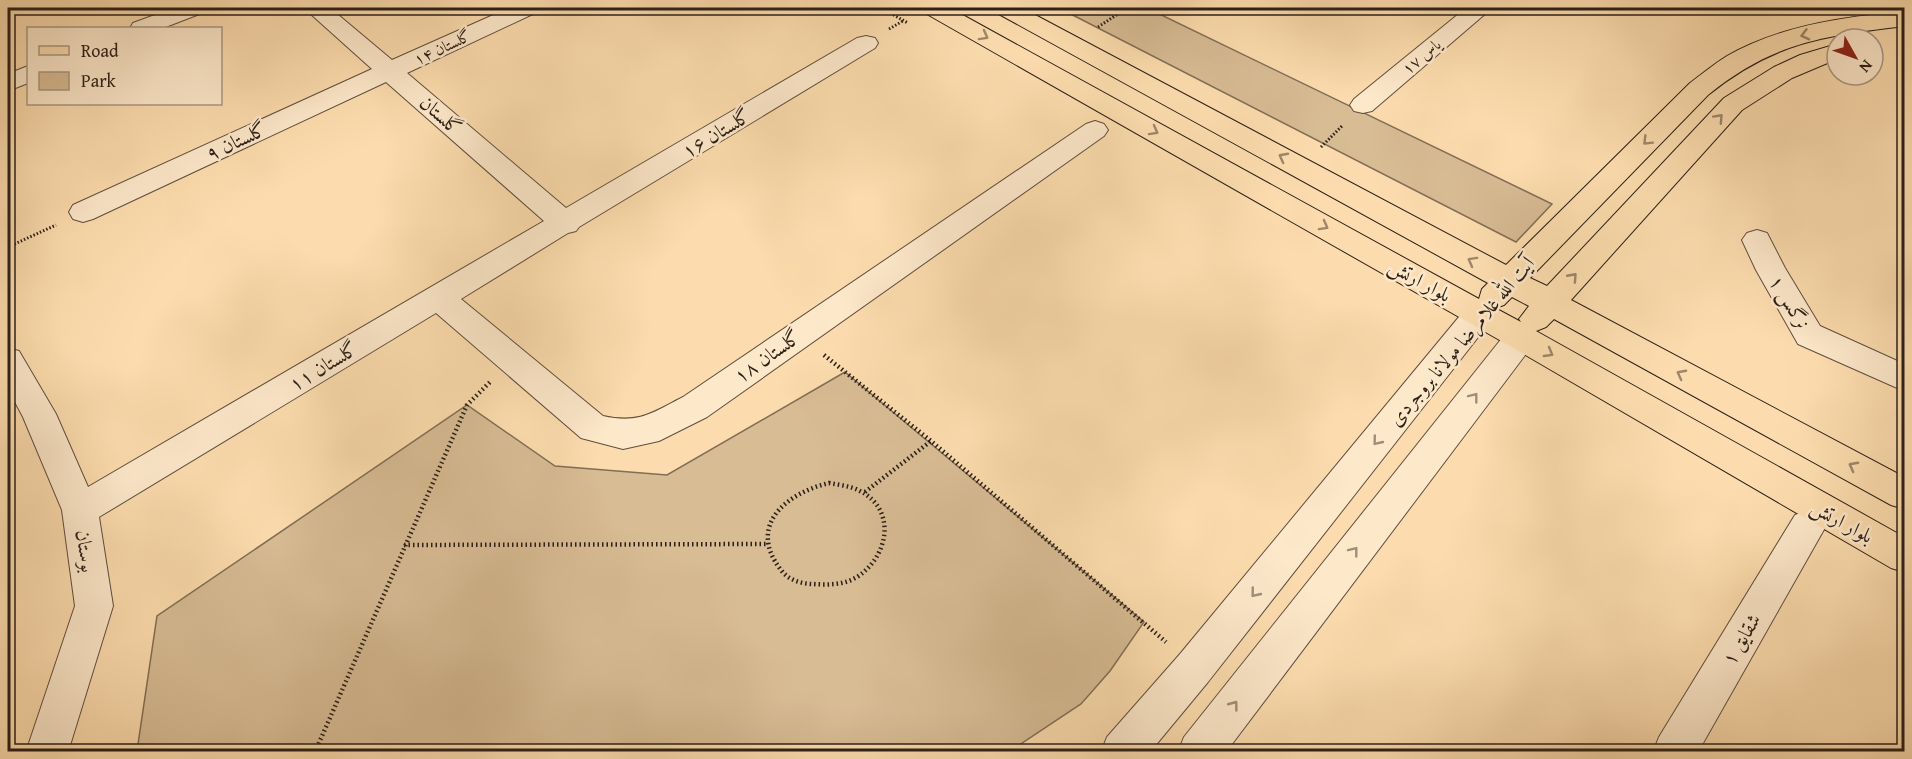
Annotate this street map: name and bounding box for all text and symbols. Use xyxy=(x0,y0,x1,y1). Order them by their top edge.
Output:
street label: گلستان ۱۴ xyxy=(410,23,474,71)
legend xyxy=(27,27,222,105)
one-way arrow xyxy=(1800,27,1810,40)
north arrow xyxy=(1825,27,1885,87)
one-way arrow xyxy=(978,29,988,40)
street label: یاس ۱۷ xyxy=(1396,32,1447,80)
text: Road xyxy=(81,37,119,64)
text: N xyxy=(1854,55,1879,79)
text: Park xyxy=(81,67,117,94)
street label: گلستان xyxy=(414,88,469,141)
street label: گلستان ۱۶ xyxy=(676,101,756,164)
street label: گلستان ۹ xyxy=(201,114,271,167)
one-way arrow xyxy=(1712,114,1723,125)
one-way arrow xyxy=(1148,123,1159,135)
one-way arrow xyxy=(1643,134,1654,145)
one-way arrow xyxy=(1279,153,1290,164)
one-way arrow xyxy=(1318,219,1328,231)
street label: آیت الله غلامرضا مولانا بروجردی xyxy=(1381,247,1542,432)
street label: بلوار ارتش xyxy=(1384,250,1457,309)
one-way arrow xyxy=(1468,257,1479,268)
street label: نرگس ۱ xyxy=(1763,269,1818,334)
one-way arrow xyxy=(1566,273,1577,284)
street label: گلستان ۱۸ xyxy=(727,322,806,389)
street label: گلستان ۱۱ xyxy=(283,334,363,397)
one-way arrow xyxy=(1543,346,1553,357)
one-way arrow xyxy=(1677,370,1687,381)
one-way arrow xyxy=(1466,393,1477,404)
one-way arrow xyxy=(1373,434,1384,445)
one-way arrow xyxy=(1849,462,1859,473)
street label: بلوار ارتش xyxy=(1806,491,1879,550)
street label: بوستان xyxy=(69,528,104,574)
one-way arrow xyxy=(1346,546,1357,557)
one-way arrow xyxy=(1251,586,1262,597)
street label: شقایق ۱ xyxy=(1714,607,1767,670)
one-way arrow xyxy=(1227,700,1238,711)

